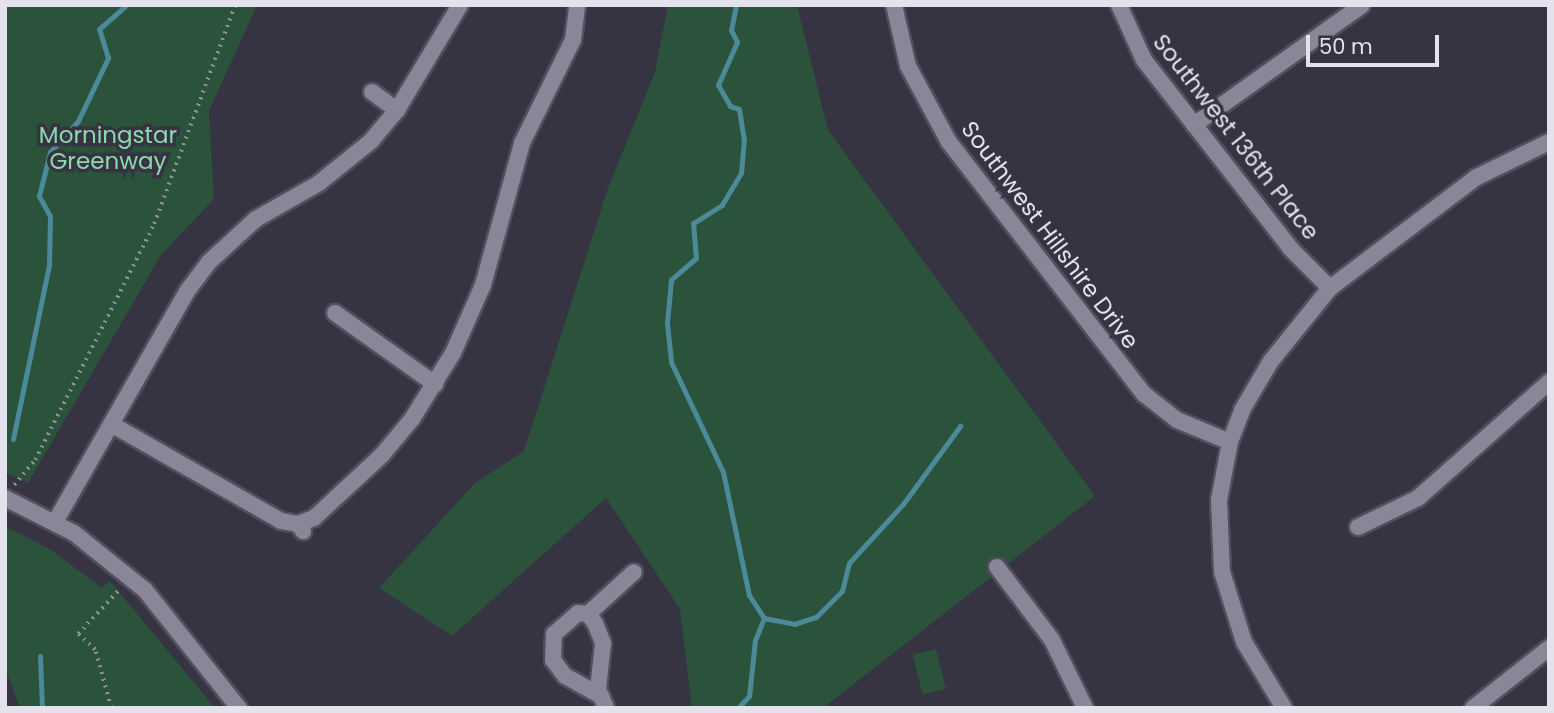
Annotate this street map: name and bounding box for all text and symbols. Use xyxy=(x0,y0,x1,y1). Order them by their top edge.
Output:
scale bar xyxy=(1309,21,1442,65)
street label: Southwest 136th Place xyxy=(1147,29,1325,245)
text: 50 m xyxy=(1319,32,1373,61)
street label: Southwest Hillshire Drive xyxy=(955,116,1145,354)
park label: Morningstar Greenway xyxy=(39,121,177,175)

